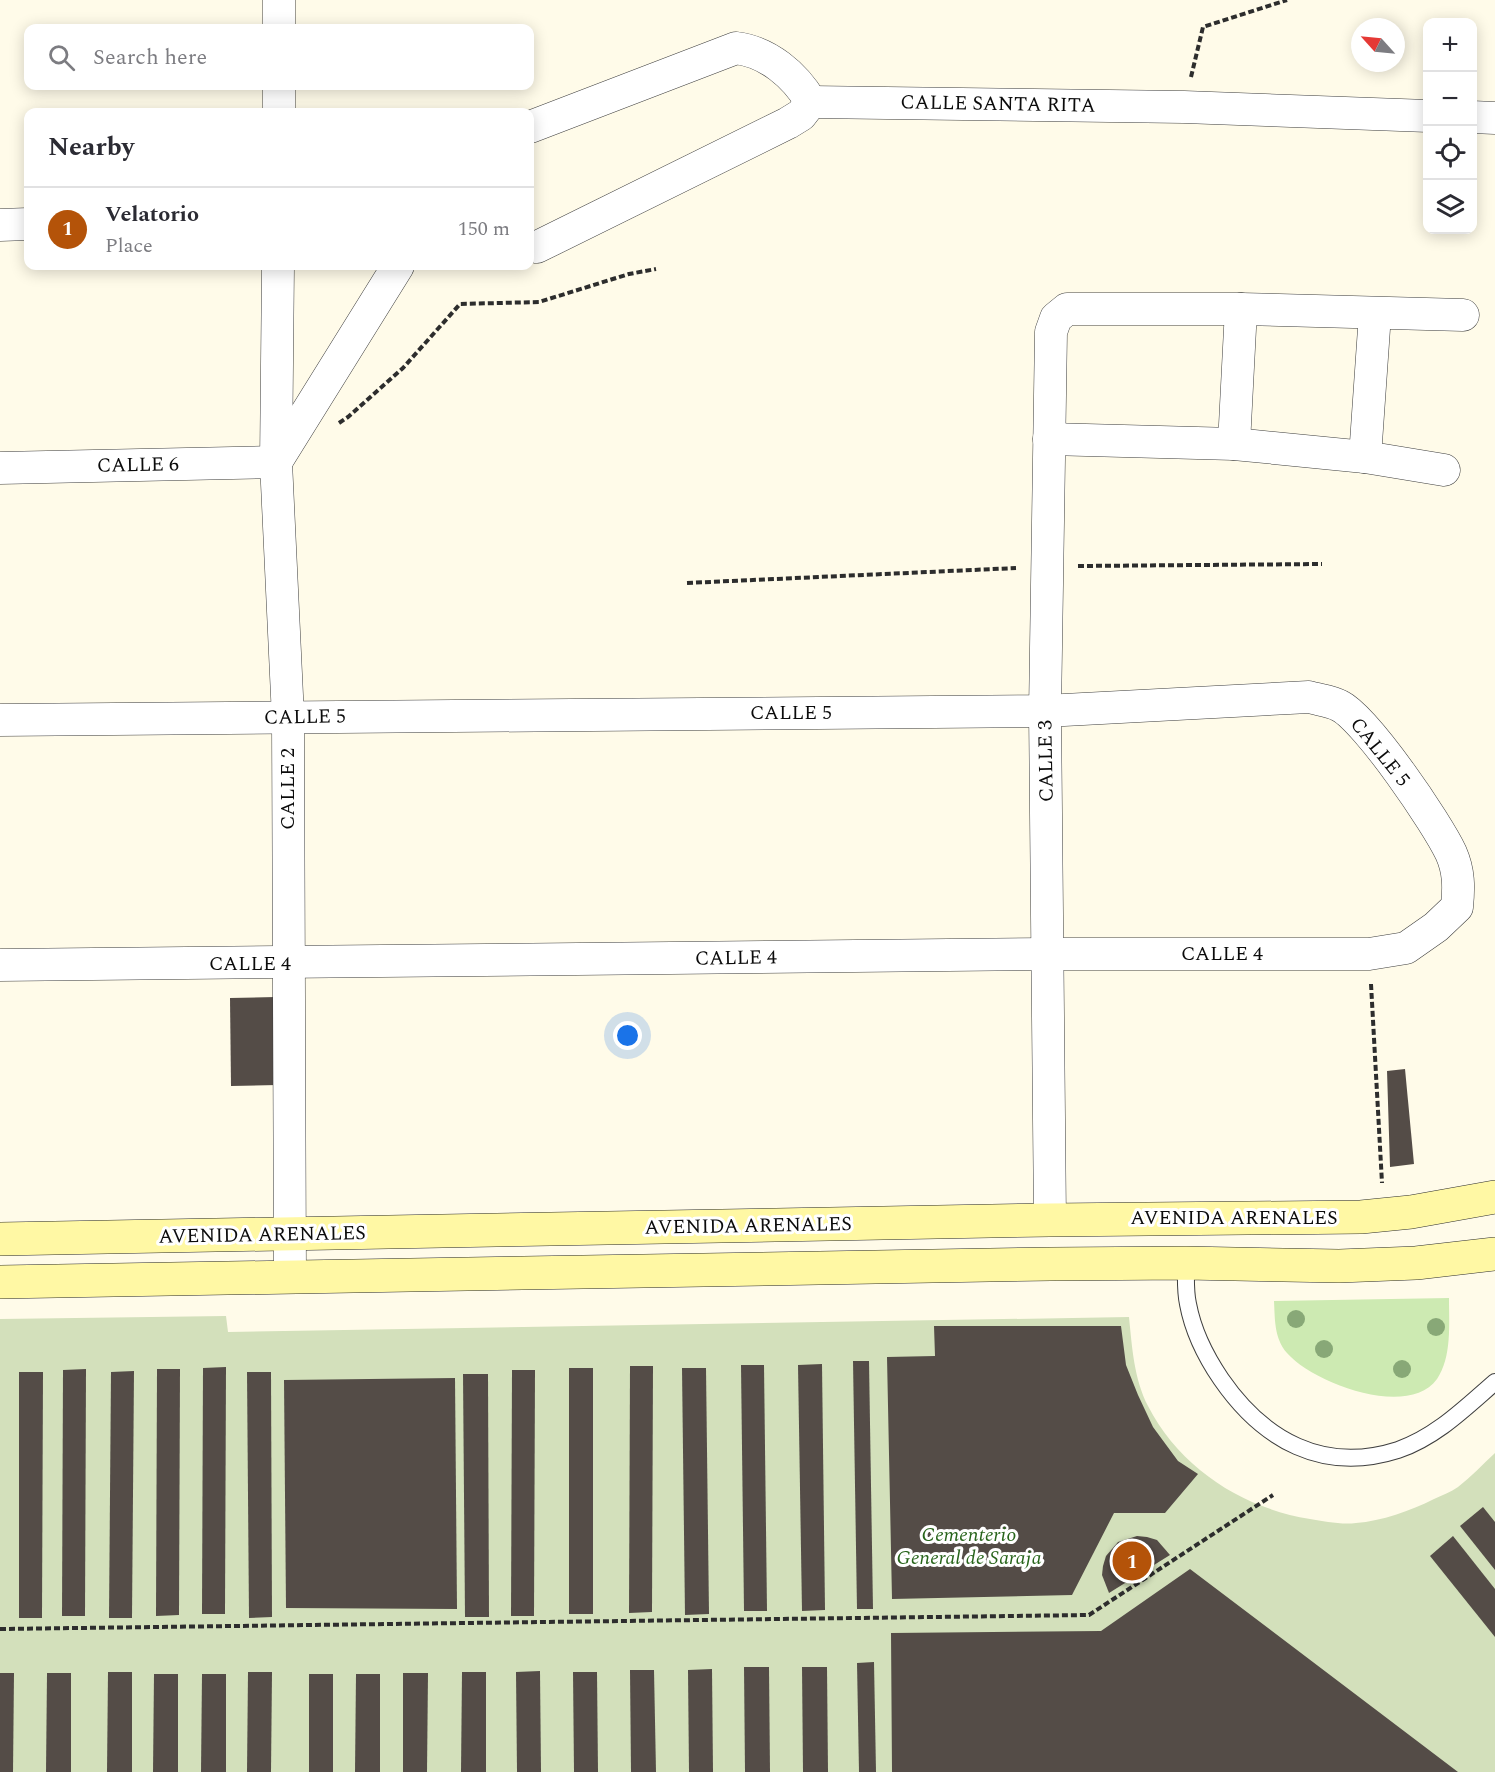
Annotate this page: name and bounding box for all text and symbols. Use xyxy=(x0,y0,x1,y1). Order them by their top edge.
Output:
north arrow xyxy=(1351,18,1405,72)
map controls xyxy=(1423,18,1477,234)
button: + xyxy=(1423,18,1477,72)
search box xyxy=(24,24,534,90)
icon: search xyxy=(45,41,78,74)
text: Search here xyxy=(93,41,207,74)
button: − xyxy=(1423,72,1477,126)
street label: CALLE SANTA RITA xyxy=(900,87,1096,121)
button: locate xyxy=(1423,126,1477,180)
text: Nearby xyxy=(48,127,134,167)
button: layers xyxy=(1423,180,1477,234)
text: Velatorio xyxy=(105,198,199,231)
text: 1 xyxy=(62,214,73,244)
text: 150 m xyxy=(458,214,510,244)
text: Place xyxy=(105,231,153,261)
street label: CALLE 6 xyxy=(97,449,179,481)
street label: CALLE 5 xyxy=(750,698,832,728)
street label: CALLE 5 xyxy=(264,701,346,733)
street label: CALLE 5 xyxy=(1343,711,1417,793)
street label: CALLE 3 xyxy=(1030,720,1062,802)
street label: CALLE 2 xyxy=(273,748,303,830)
street label: CALLE 4 xyxy=(1181,939,1263,969)
street label: CALLE 4 xyxy=(695,942,777,974)
street label: CALLE 4 xyxy=(209,949,291,979)
your location xyxy=(613,1021,642,1050)
street label: AVENIDA ARENALES xyxy=(1130,1203,1338,1233)
street label: AVENIDA ARENALES xyxy=(644,1209,852,1243)
street label: AVENIDA ARENALES xyxy=(158,1218,366,1252)
park label: Cementerio General de Saraja xyxy=(896,1520,1042,1573)
pin: 1 xyxy=(1112,1538,1152,1584)

